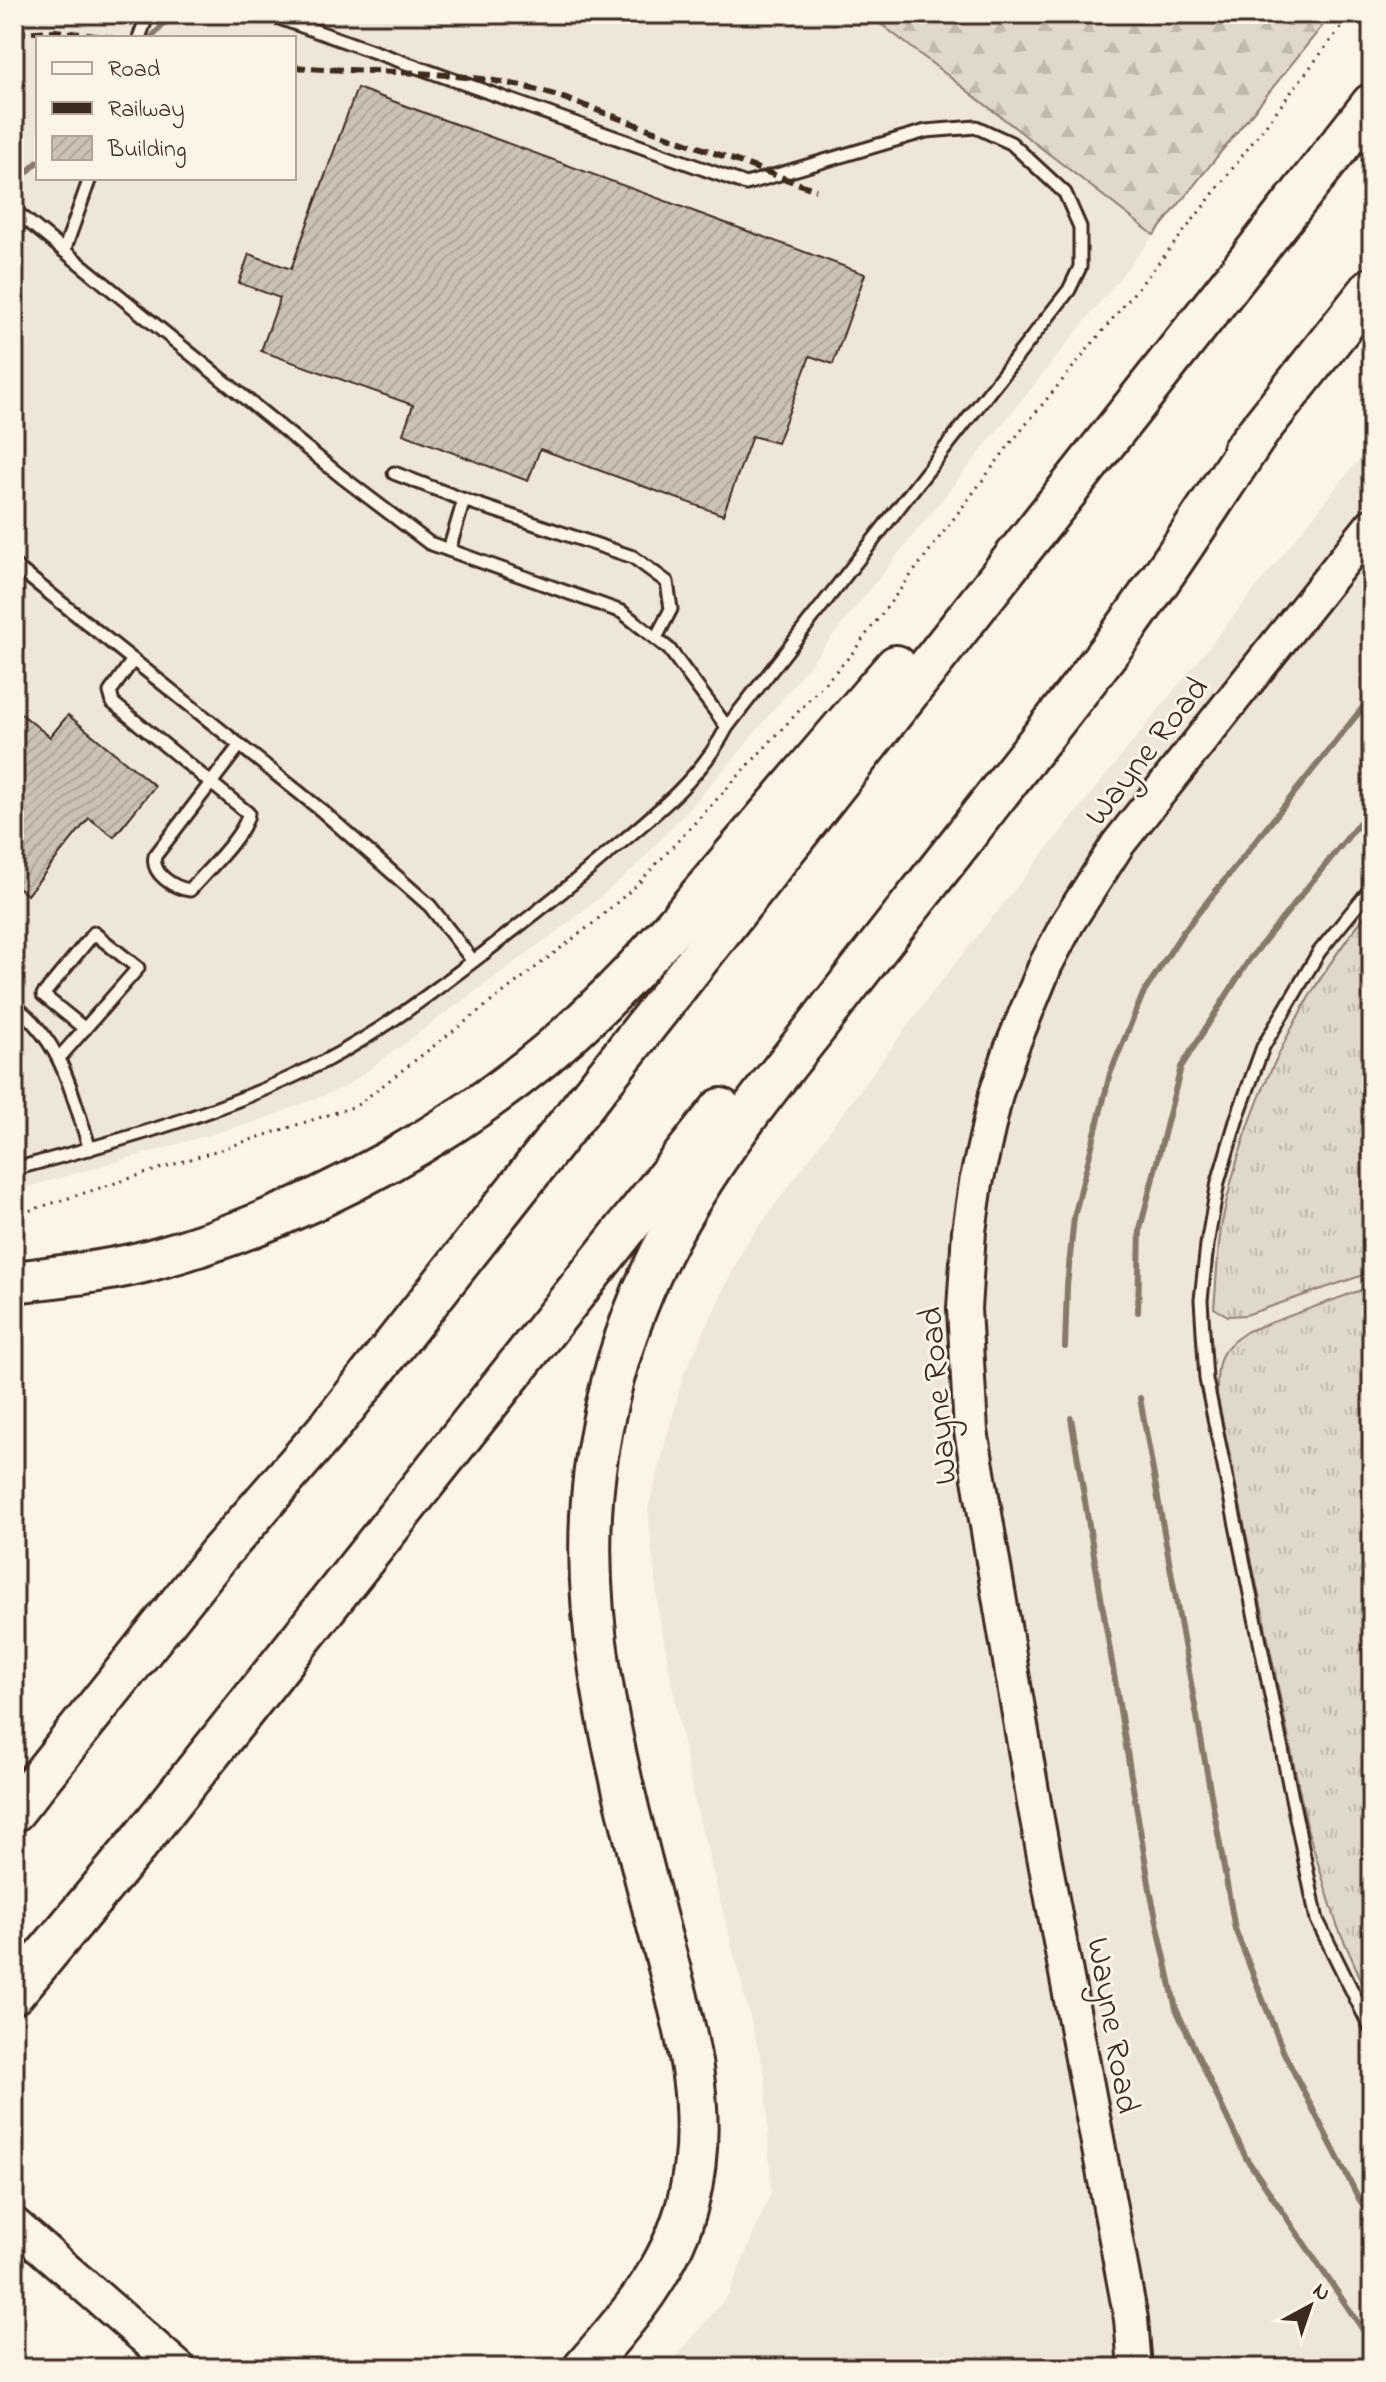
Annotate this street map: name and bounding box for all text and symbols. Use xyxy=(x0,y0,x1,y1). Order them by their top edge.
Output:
legend xyxy=(36,36,296,180)
text: Road xyxy=(108,53,161,88)
text: Railway xyxy=(108,93,185,129)
text: Building xyxy=(107,133,187,168)
street label: Wayne Road xyxy=(1074,667,1223,838)
street label: Wayne Road xyxy=(907,1305,973,1487)
street label: Wayne Road xyxy=(1071,1934,1151,2118)
north arrow xyxy=(1270,2266,1350,2346)
text: N xyxy=(1305,2276,1337,2310)

